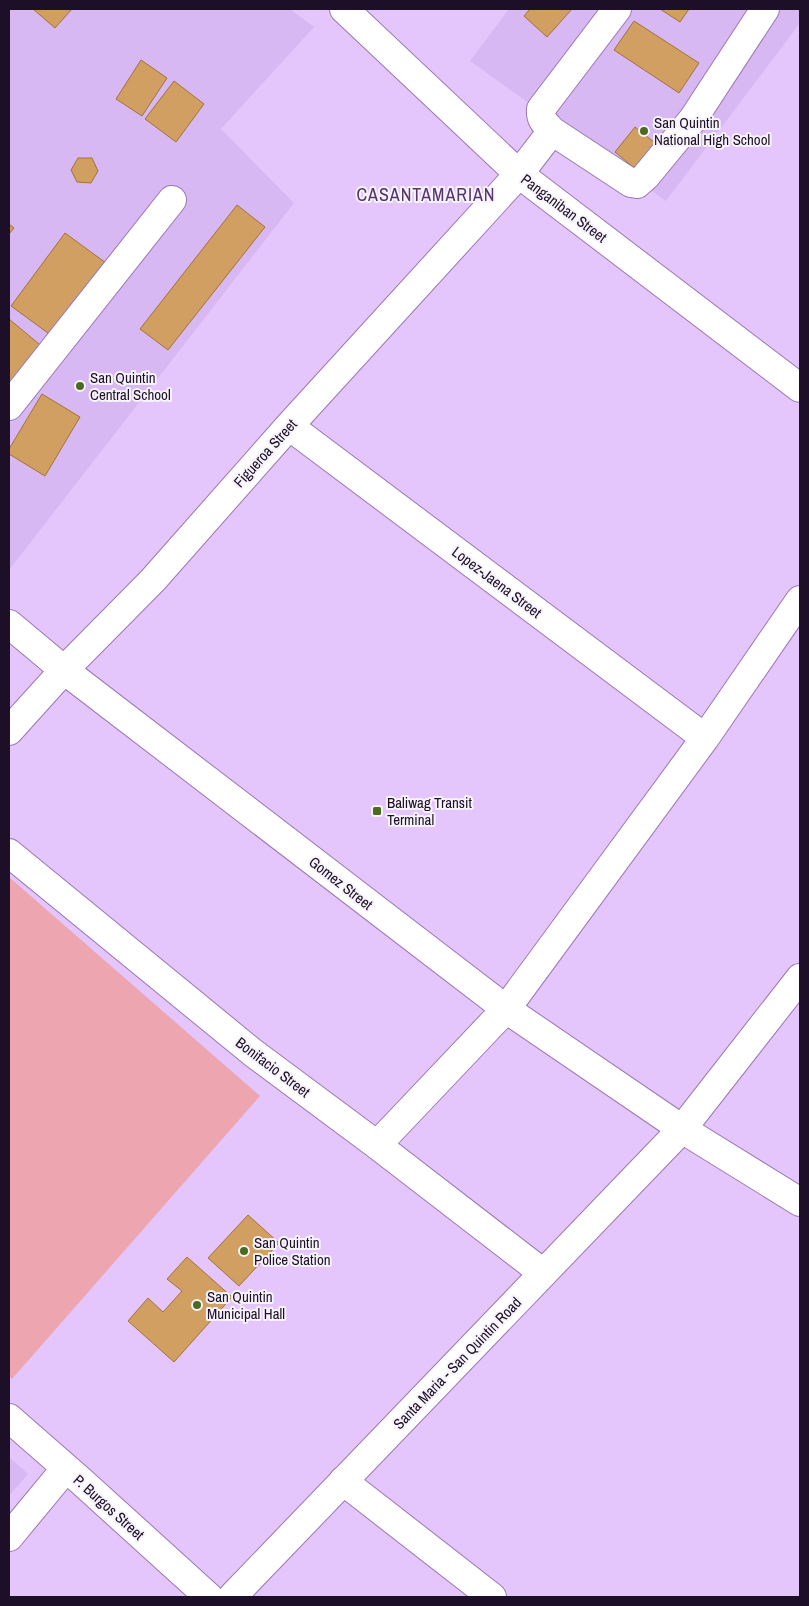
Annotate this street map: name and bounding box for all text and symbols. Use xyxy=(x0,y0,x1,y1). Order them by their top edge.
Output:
place label: San Quintin National High School xyxy=(654,112,770,150)
marker: San Quintin National High School xyxy=(638,125,650,137)
street label: Panganiban Street xyxy=(517,169,612,248)
district label: CASANTAMARIAN xyxy=(356,182,496,207)
place label: San Quintin Central School xyxy=(90,367,171,405)
marker: San Quintin Central School xyxy=(74,380,86,392)
street label: Figueroa Street xyxy=(229,414,302,492)
street label: Lopez-Jaena Street xyxy=(448,541,547,623)
place label: Baliwag Transit Terminal xyxy=(387,792,472,830)
marker: Baliwag Transit Terminal xyxy=(371,805,383,817)
street label: Gomez Street xyxy=(305,851,378,915)
street label: Bonifacio Street xyxy=(231,1032,315,1102)
place label: San Quintin Police Station xyxy=(254,1232,331,1270)
marker: San Quintin Police Station xyxy=(238,1245,250,1257)
place label: San Quintin Municipal Hall xyxy=(207,1286,285,1324)
street label: Santa Maria - San Quintin Road xyxy=(388,1292,526,1434)
marker: San Quintin Municipal Hall xyxy=(191,1299,203,1311)
street label: P. Burgos Street xyxy=(69,1470,149,1545)

